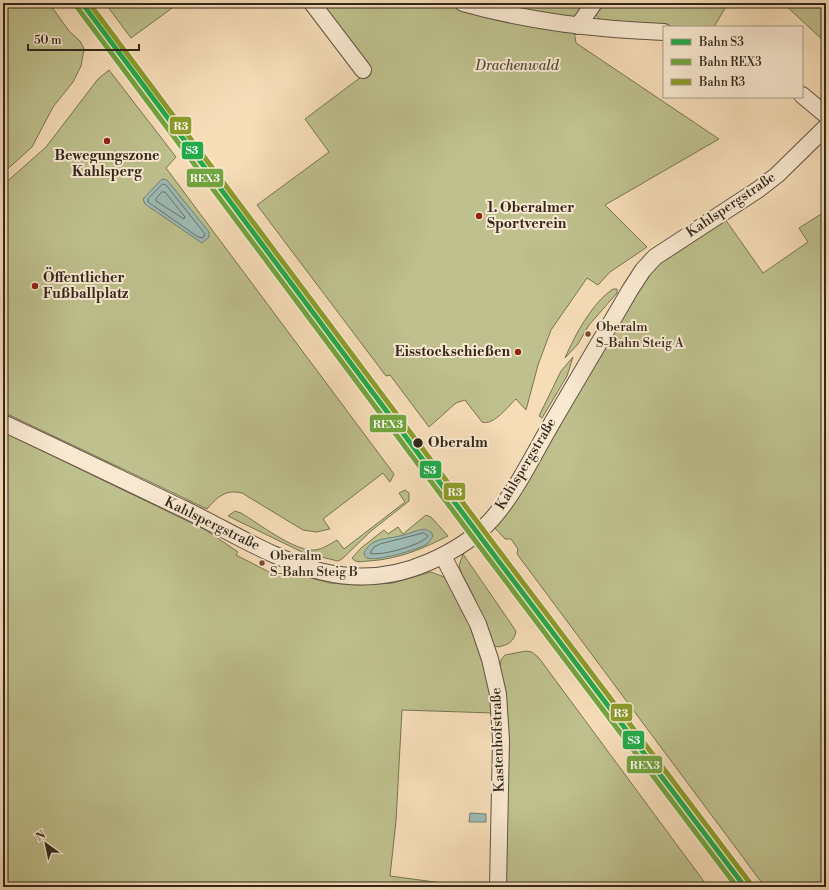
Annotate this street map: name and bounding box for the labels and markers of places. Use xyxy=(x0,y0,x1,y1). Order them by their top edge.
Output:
marker: Bewegungszone Kahlsperg xyxy=(102,136,112,146)
place label: Bewegungszone Kahlsperg xyxy=(54,147,160,181)
place label: 1. Oberalmer Sportverein xyxy=(487,199,574,233)
marker: 1. Oberalmer Sportverein xyxy=(474,211,484,221)
place label: Öffentlicher Fußballplatz xyxy=(43,267,129,303)
marker: Öffentlicher Fußballplatz xyxy=(30,281,40,291)
place label: Oberalm S-Bahn Steig A xyxy=(596,319,685,351)
marker: Oberalm S-Bahn Steig A xyxy=(583,329,593,339)
place label: Eisstockschießen xyxy=(395,343,510,361)
marker: Eisstockschießen xyxy=(513,347,523,357)
place label: Oberalm xyxy=(428,434,488,452)
marker: Oberalm xyxy=(411,436,425,450)
place label: Oberalm S-Bahn Steig B xyxy=(270,548,358,580)
marker: Oberalm S-Bahn Steig B xyxy=(257,558,267,568)

